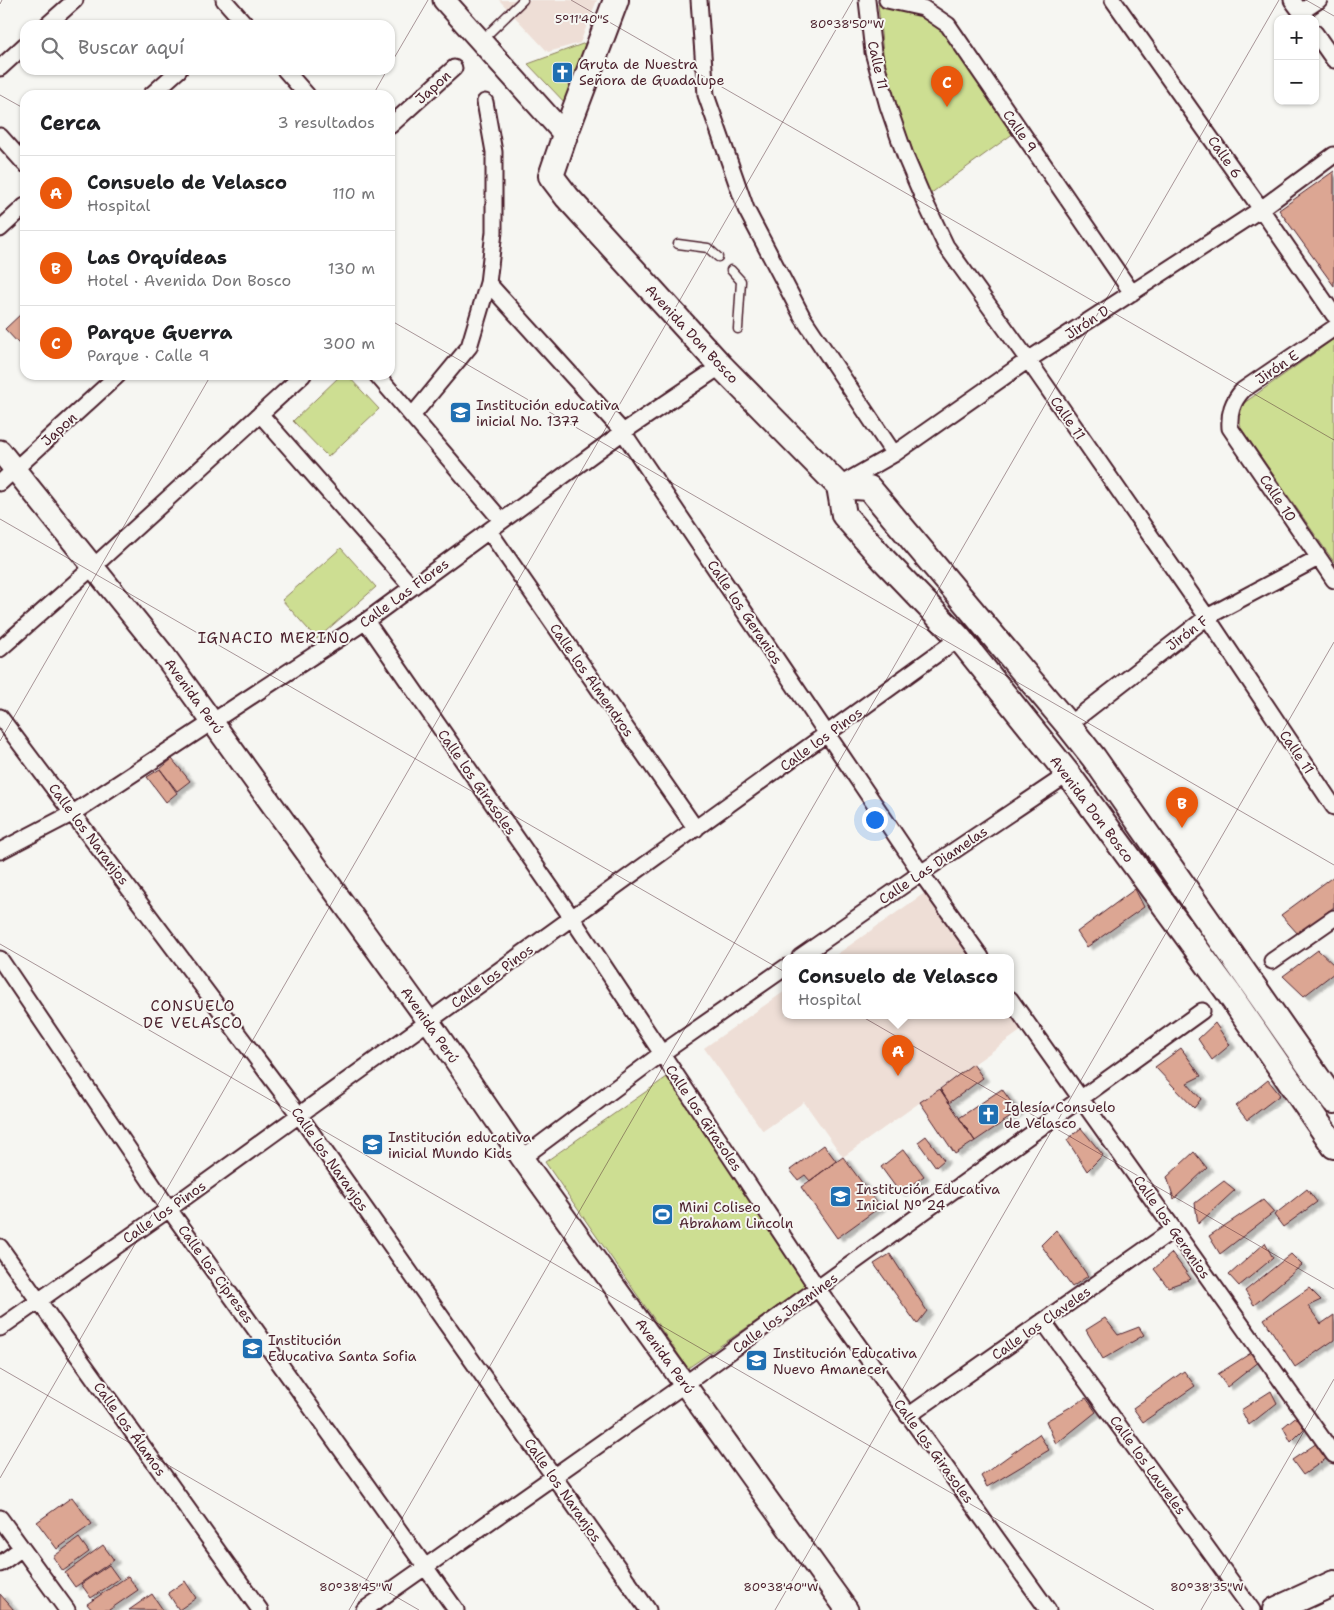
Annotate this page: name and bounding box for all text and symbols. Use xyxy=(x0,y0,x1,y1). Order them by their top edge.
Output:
text: 5°11'40"S xyxy=(555,11,609,27)
map controls xyxy=(1274,15,1319,105)
button: + xyxy=(1274,15,1319,60)
text: 80°38'50"W xyxy=(810,16,884,32)
search box xyxy=(20,20,395,75)
icon: search xyxy=(38,34,66,62)
text: Buscar aquí xyxy=(78,35,184,60)
street label: Calle 11 xyxy=(864,39,892,91)
place label: Gruta de Nuestra Señora de Guadalupe xyxy=(579,55,724,89)
church icon: Gruta de Nuestra Señora de Guadalupe xyxy=(551,60,575,84)
button: − xyxy=(1274,60,1319,105)
street label: Japon xyxy=(411,66,455,108)
pin: C xyxy=(931,66,963,107)
street label: Calle 9 xyxy=(999,106,1041,156)
text: Cerca xyxy=(40,109,101,137)
text: 3 resultados xyxy=(277,112,375,133)
street label: Calle 6 xyxy=(1204,132,1246,182)
text: Consuelo de Velasco xyxy=(87,170,287,195)
text: A xyxy=(50,183,62,204)
text: 110 m xyxy=(332,183,375,204)
text: Hospital xyxy=(87,195,150,216)
text: Las Orquídeas xyxy=(87,245,227,270)
text: B xyxy=(51,258,61,279)
text: 130 m xyxy=(328,258,375,279)
text: Hotel · Avenida Don Bosco xyxy=(87,270,291,291)
street label: Avenida Don Bosco xyxy=(641,281,743,387)
street label: Jirón D xyxy=(1062,301,1112,343)
text: Parque Guerra xyxy=(87,320,232,345)
text: C xyxy=(51,333,61,354)
text: 300 m xyxy=(323,333,375,354)
text: Parque · Calle 9 xyxy=(87,345,209,366)
street label: Jirón E xyxy=(1252,346,1302,388)
street label: Calle 11 xyxy=(1047,393,1089,443)
place label: Institución educativa inicial No. 1377 xyxy=(476,396,620,430)
school or university icon: Institución educativa inicial No. 1377 xyxy=(448,401,472,425)
street label: Japon xyxy=(37,408,81,450)
street label: Calle 10 xyxy=(1256,471,1300,525)
street label: Calle Las Flores xyxy=(356,554,452,632)
street label: Calle los Geranios xyxy=(703,556,787,668)
street label: Jirón F xyxy=(1163,611,1211,655)
street label: Calle los Almendros xyxy=(546,620,638,740)
district label: IGNACIO MERINO xyxy=(198,628,350,648)
street label: Avenida Perú xyxy=(161,655,227,737)
street label: Calle los Pinos xyxy=(776,703,866,775)
street label: Calle los Girasoles xyxy=(434,726,520,838)
street label: Calle 11 xyxy=(1276,727,1318,777)
street label: Avenida Don Bosco xyxy=(1046,752,1138,866)
street label: Calle los Naranjos xyxy=(45,780,133,889)
pin: B xyxy=(1166,787,1198,828)
your location xyxy=(862,807,888,833)
street label: Calle Las Diamelas xyxy=(875,822,991,908)
street label: Calle los Pinos xyxy=(447,940,537,1012)
popup xyxy=(782,954,1014,1019)
text: Consuelo de Velasco xyxy=(798,964,998,989)
street label: Avenida Perú xyxy=(397,983,463,1067)
text: Hospital xyxy=(798,989,861,1010)
district label: CONSUELO DE VELASCO xyxy=(143,996,243,1033)
pin: A xyxy=(882,1035,914,1076)
street label: Calle los Girasoles xyxy=(662,1061,746,1175)
place label: Iglesía Consuelo de Velasco xyxy=(1004,1098,1115,1132)
church icon: Iglesía Consuelo de Velasco xyxy=(976,1103,1000,1127)
street label: Calle los Naranjos xyxy=(287,1104,373,1215)
place label: Institución educativa inicial Mundo Kids xyxy=(388,1128,532,1162)
school or university icon: Institución educativa inicial Mundo Kids xyxy=(360,1133,384,1157)
street label: Calle los Geranios xyxy=(1130,1172,1214,1282)
street label: Calle los Pinos xyxy=(119,1177,209,1247)
place label: Institución Educativa Inicial Nº 24 xyxy=(856,1180,1000,1214)
school or university icon: Institución Educativa Inicial Nº 24 xyxy=(828,1185,852,1209)
place label: Mini Coliseo Abraham Lincoln xyxy=(679,1198,794,1232)
sports icon: Mini Coliseo Abraham Lincoln xyxy=(651,1203,675,1227)
street label: Calle los Cipreses xyxy=(174,1221,258,1327)
street label: Calle los Jazmines xyxy=(729,1269,841,1357)
street label: Calle los Claveles xyxy=(988,1282,1094,1364)
street label: Avenida Perú xyxy=(632,1315,698,1397)
place label: Institución Educativa Santa Sofia xyxy=(268,1331,417,1365)
school or university icon: Institución Educativa Santa Sofia xyxy=(240,1336,264,1360)
place label: Institución Educativa Nuevo Amanecer xyxy=(773,1344,917,1378)
school or university icon: Institución Educativa Nuevo Amanecer xyxy=(745,1349,769,1373)
street label: Calle los Álamos xyxy=(90,1378,170,1480)
street label: Calle los Girasoles xyxy=(890,1395,978,1507)
street label: Calle los Laureles xyxy=(1106,1412,1190,1518)
street label: Calle los Naranjos xyxy=(520,1435,606,1546)
text: 80°38'45"W xyxy=(319,1579,393,1595)
text: 80°38'40"W xyxy=(744,1579,818,1595)
text: 80°38'35"W xyxy=(1170,1579,1244,1595)

